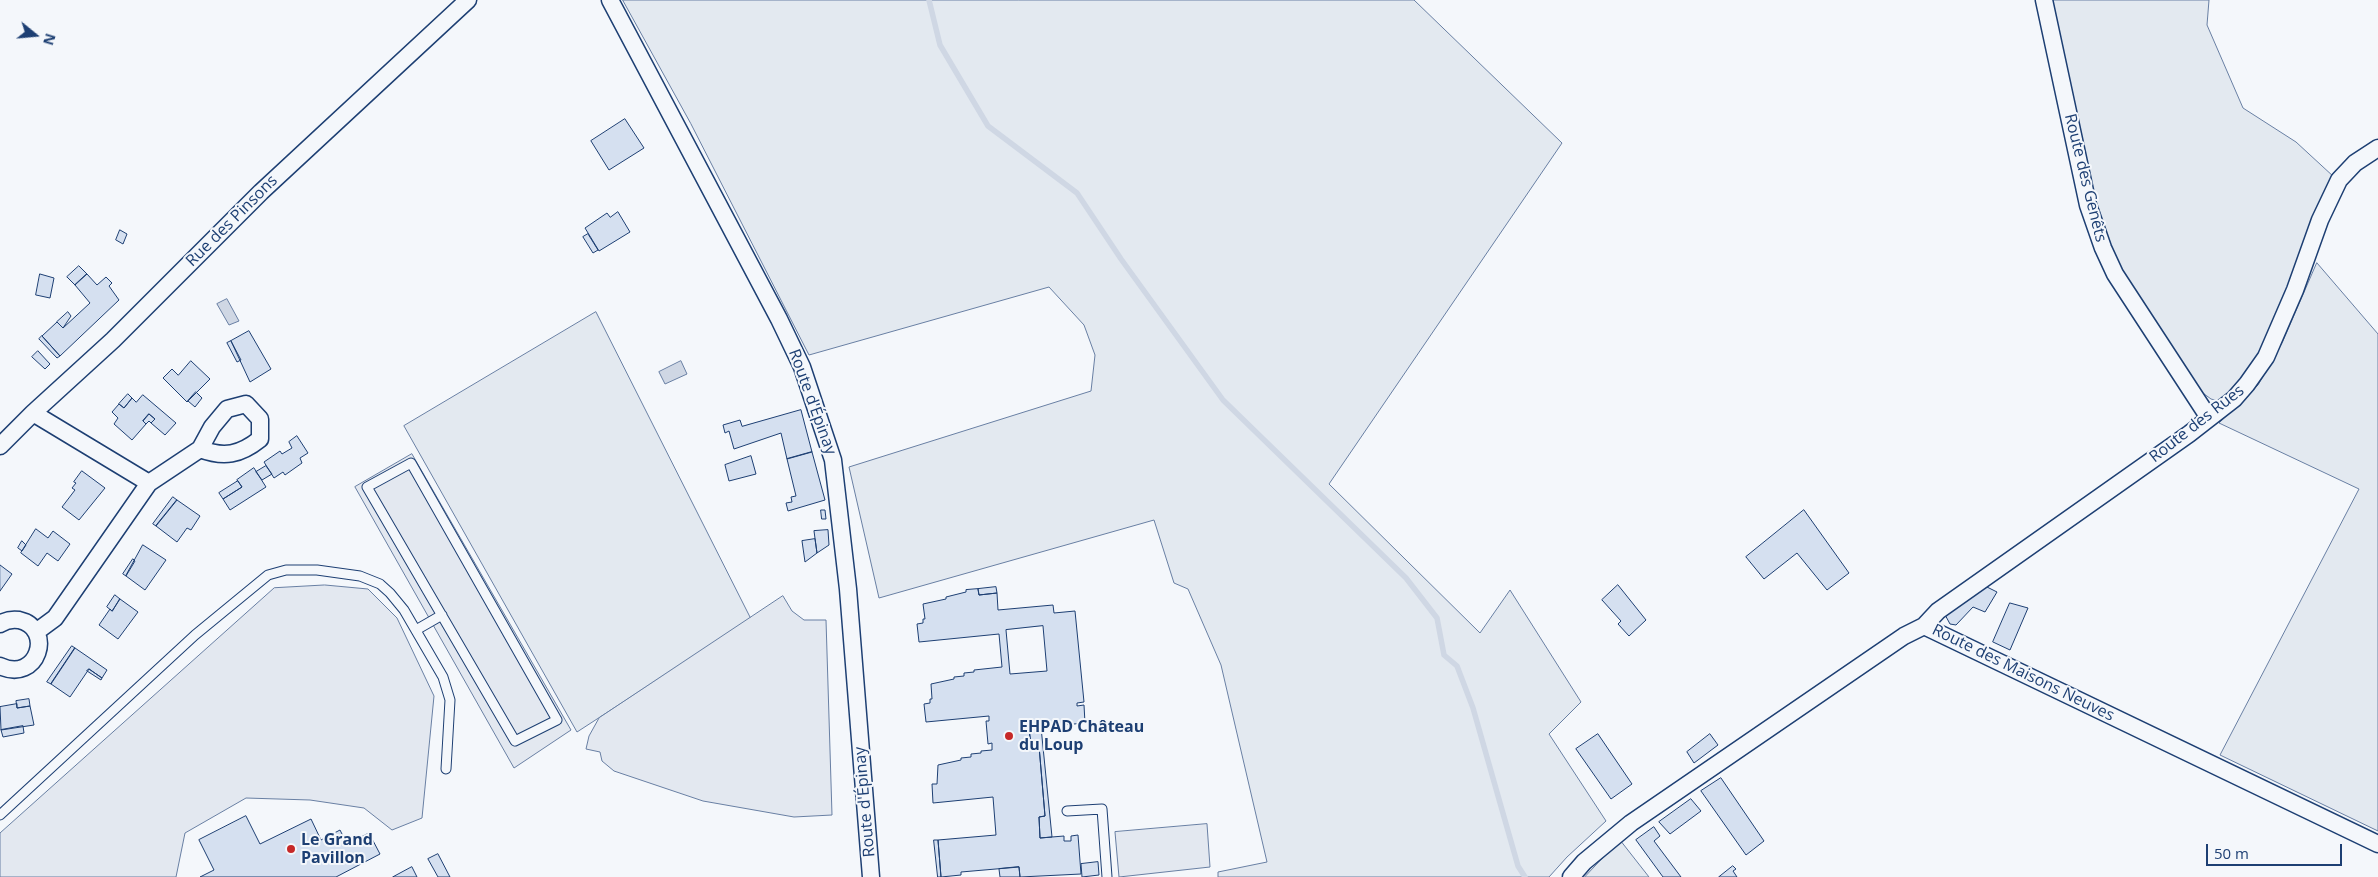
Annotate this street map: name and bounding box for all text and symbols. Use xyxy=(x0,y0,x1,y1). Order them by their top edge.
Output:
north arrow xyxy=(10,10,60,60)
text: N xyxy=(39,31,61,48)
street label: Route des Genêts xyxy=(2060,112,2110,244)
street label: Rue des Pinsons xyxy=(182,171,282,271)
street label: Route d'Épinay xyxy=(784,347,840,457)
street label: Route des Rues xyxy=(2146,381,2248,467)
street label: Route des Maisons Neuves xyxy=(1929,620,2117,726)
place label: EHPAD Château du Loup xyxy=(1019,717,1144,755)
marker: EHPAD Château du Loup xyxy=(1003,730,1015,742)
street label: Route d'Épinay xyxy=(851,746,879,858)
place label: Le Grand Pavillon xyxy=(301,830,373,868)
scale bar xyxy=(2208,834,2344,866)
marker: Le Grand Pavillon xyxy=(285,843,297,855)
text: 50 m xyxy=(2214,843,2249,863)

